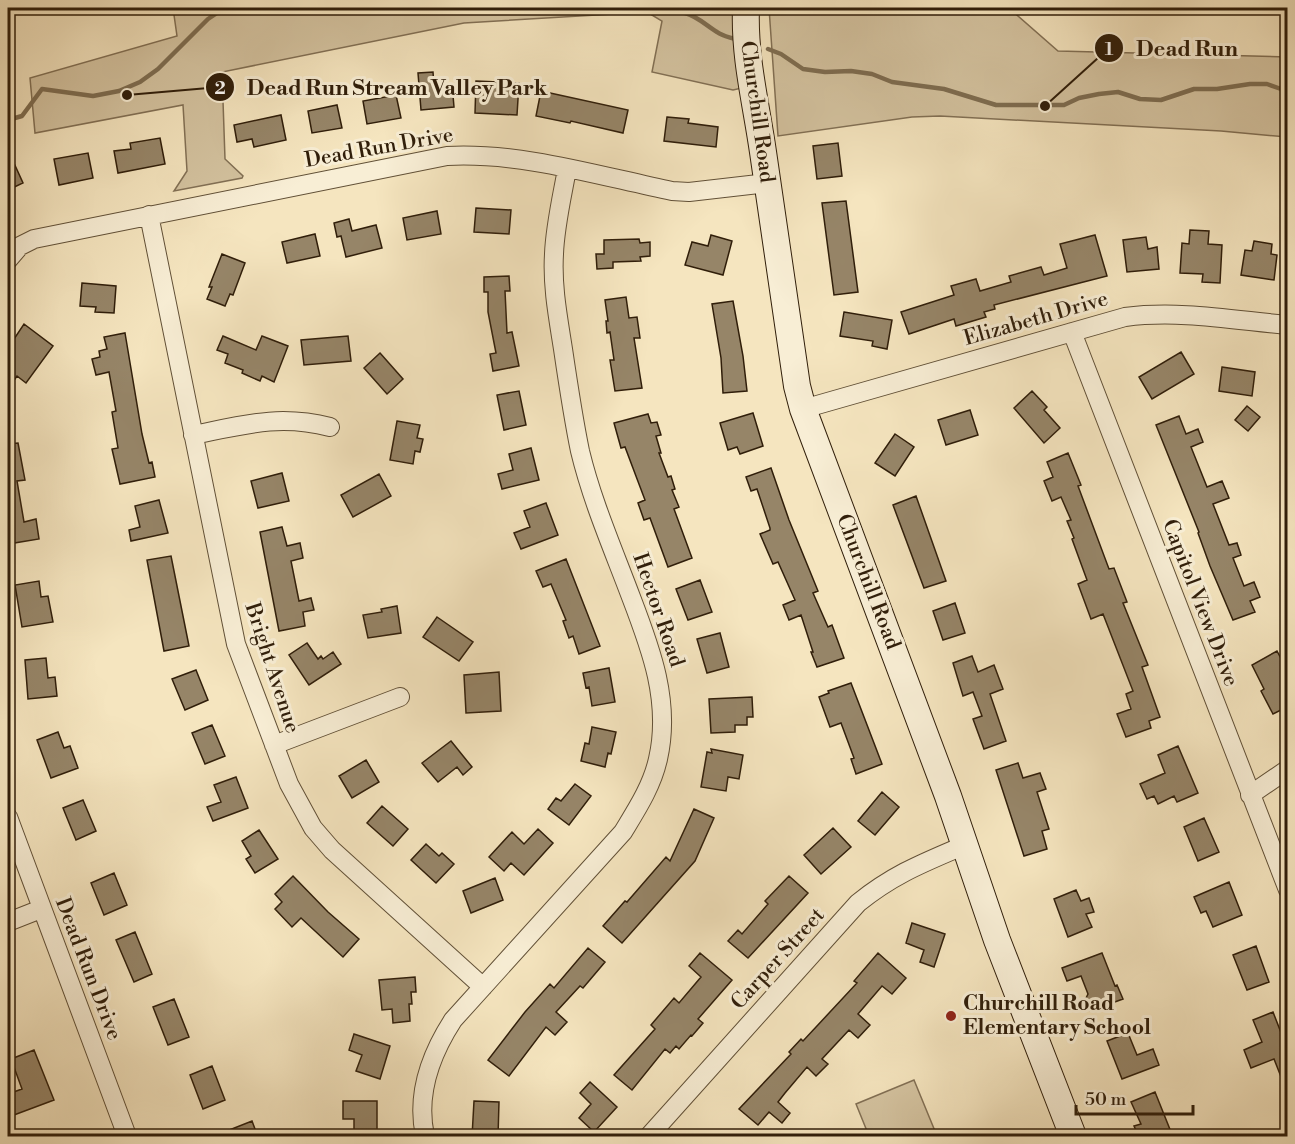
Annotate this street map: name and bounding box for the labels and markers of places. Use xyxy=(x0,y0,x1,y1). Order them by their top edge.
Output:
callout: Dead Run xyxy=(1094,28,1250,68)
callout: Dead Run Stream Valley Park xyxy=(205,67,559,107)
place label: Churchill Road Elementary School xyxy=(963,991,1151,1041)
marker: Churchill Road Elementary School xyxy=(944,1009,958,1023)

